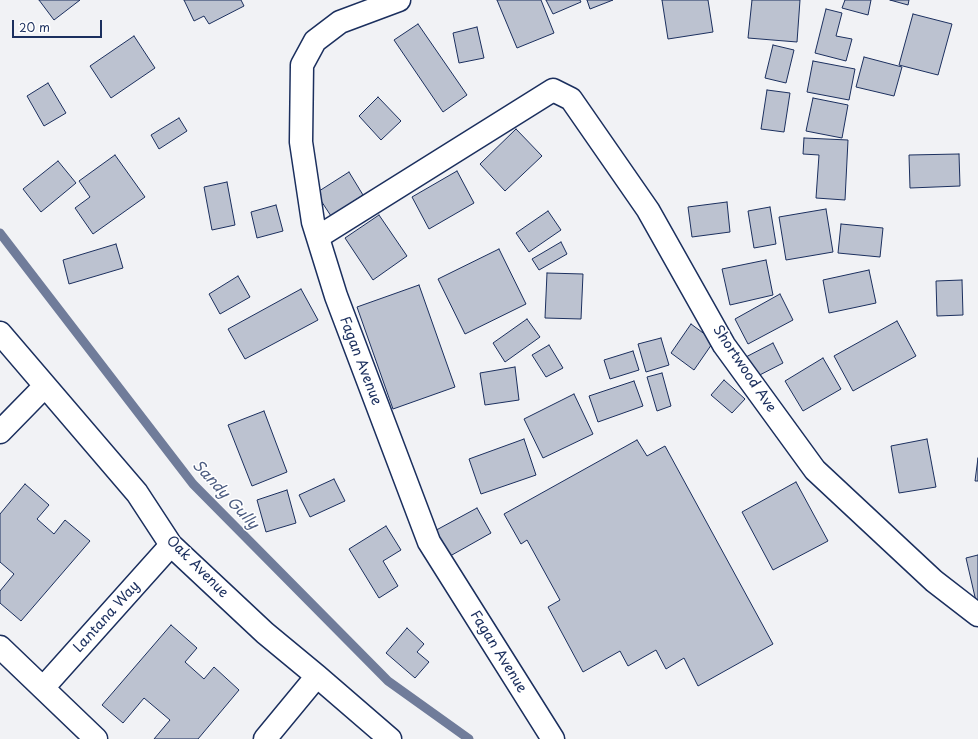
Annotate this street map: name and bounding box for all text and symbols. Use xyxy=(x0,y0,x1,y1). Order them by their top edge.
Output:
scale bar xyxy=(14,12,104,38)
text: 20 m xyxy=(19,18,50,36)
street label: Fagan Avenue xyxy=(335,314,385,408)
street label: Shortwood Ave xyxy=(709,322,779,416)
water label: Sandy Gully xyxy=(188,457,262,533)
street label: Oak Avenue xyxy=(162,532,232,602)
street label: Lantana Way xyxy=(71,578,143,656)
street label: Fagan Avenue xyxy=(466,608,530,696)

